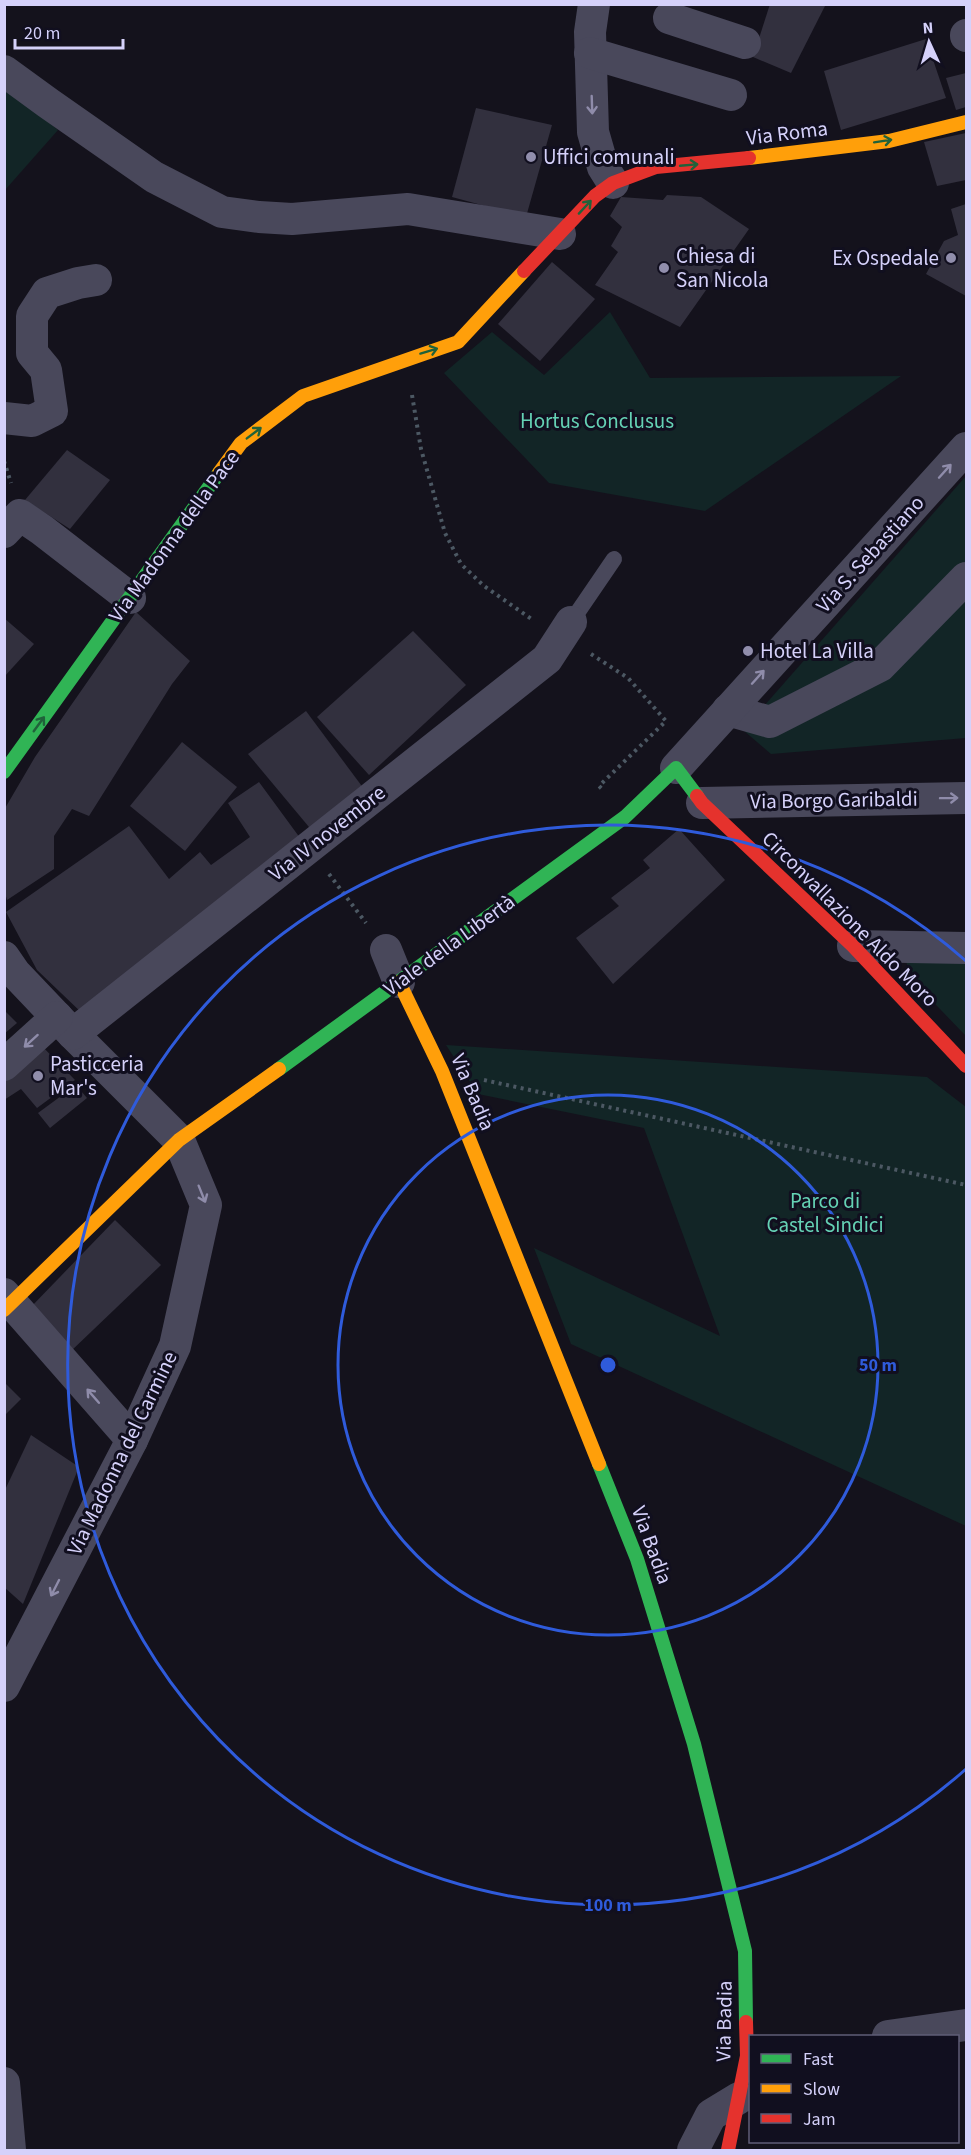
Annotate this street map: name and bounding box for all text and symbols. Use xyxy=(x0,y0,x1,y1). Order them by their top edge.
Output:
scale bar xyxy=(15,12,123,50)
north arrow xyxy=(899,12,959,72)
text: N xyxy=(922,17,934,39)
text: 20 m xyxy=(24,21,60,46)
one-way arrow xyxy=(586,94,598,114)
street label: Via Roma xyxy=(745,113,829,153)
one-way arrow xyxy=(872,136,892,147)
place label: Uffici comunali xyxy=(543,142,675,172)
marker: Uffici comunali xyxy=(524,150,538,164)
one-way arrow xyxy=(679,159,699,170)
one-way arrow xyxy=(578,200,592,215)
place label: Chiesa di San Nicola xyxy=(676,241,769,295)
place label: Ex Ospedale xyxy=(832,243,939,273)
marker: Ex Ospedale xyxy=(944,251,958,265)
marker: Chiesa di San Nicola xyxy=(657,261,671,275)
one-way arrow xyxy=(419,345,438,356)
park label: Hortus Conclusus xyxy=(520,406,674,436)
one-way arrow xyxy=(246,427,262,440)
street label: Via Madonna della Pace xyxy=(101,444,247,628)
one-way arrow xyxy=(938,464,952,479)
street label: Via S. Sebastiano xyxy=(809,489,931,619)
place label: Hotel La Villa xyxy=(760,636,874,666)
marker: Hotel La Villa xyxy=(741,644,755,658)
one-way arrow xyxy=(750,670,765,685)
one-way arrow xyxy=(33,717,45,733)
street label: Via IV novembre xyxy=(262,778,392,888)
street label: Via Borgo Garibaldi xyxy=(750,784,918,816)
one-way arrow xyxy=(939,792,959,804)
street label: Circonvallazione Aldo Moro xyxy=(755,824,945,1014)
street label: Viale della Libertà xyxy=(377,887,521,1003)
one-way arrow xyxy=(23,1034,38,1048)
place label: Pasticceria Mar's xyxy=(50,1049,144,1103)
street label: Via Badia xyxy=(443,1049,503,1135)
marker: Pasticceria Mar's xyxy=(31,1069,45,1083)
one-way arrow xyxy=(197,1185,208,1203)
park label: Parco di Castel Sindici xyxy=(766,1186,884,1240)
street label: Via Madonna del Carmine xyxy=(60,1346,184,1560)
text: 50 m xyxy=(859,1353,897,1378)
centre of rings xyxy=(598,1355,618,1375)
one-way arrow xyxy=(87,1388,100,1404)
street label: Via Badia xyxy=(624,1502,680,1588)
one-way arrow xyxy=(49,1579,61,1597)
text: 100 m xyxy=(584,1893,632,1918)
street label: Via Badia xyxy=(708,1980,740,2062)
legend xyxy=(749,2035,959,2143)
text: Fast xyxy=(803,2047,834,2072)
text: Slow xyxy=(803,2077,840,2102)
text: Jam xyxy=(803,2107,836,2132)

